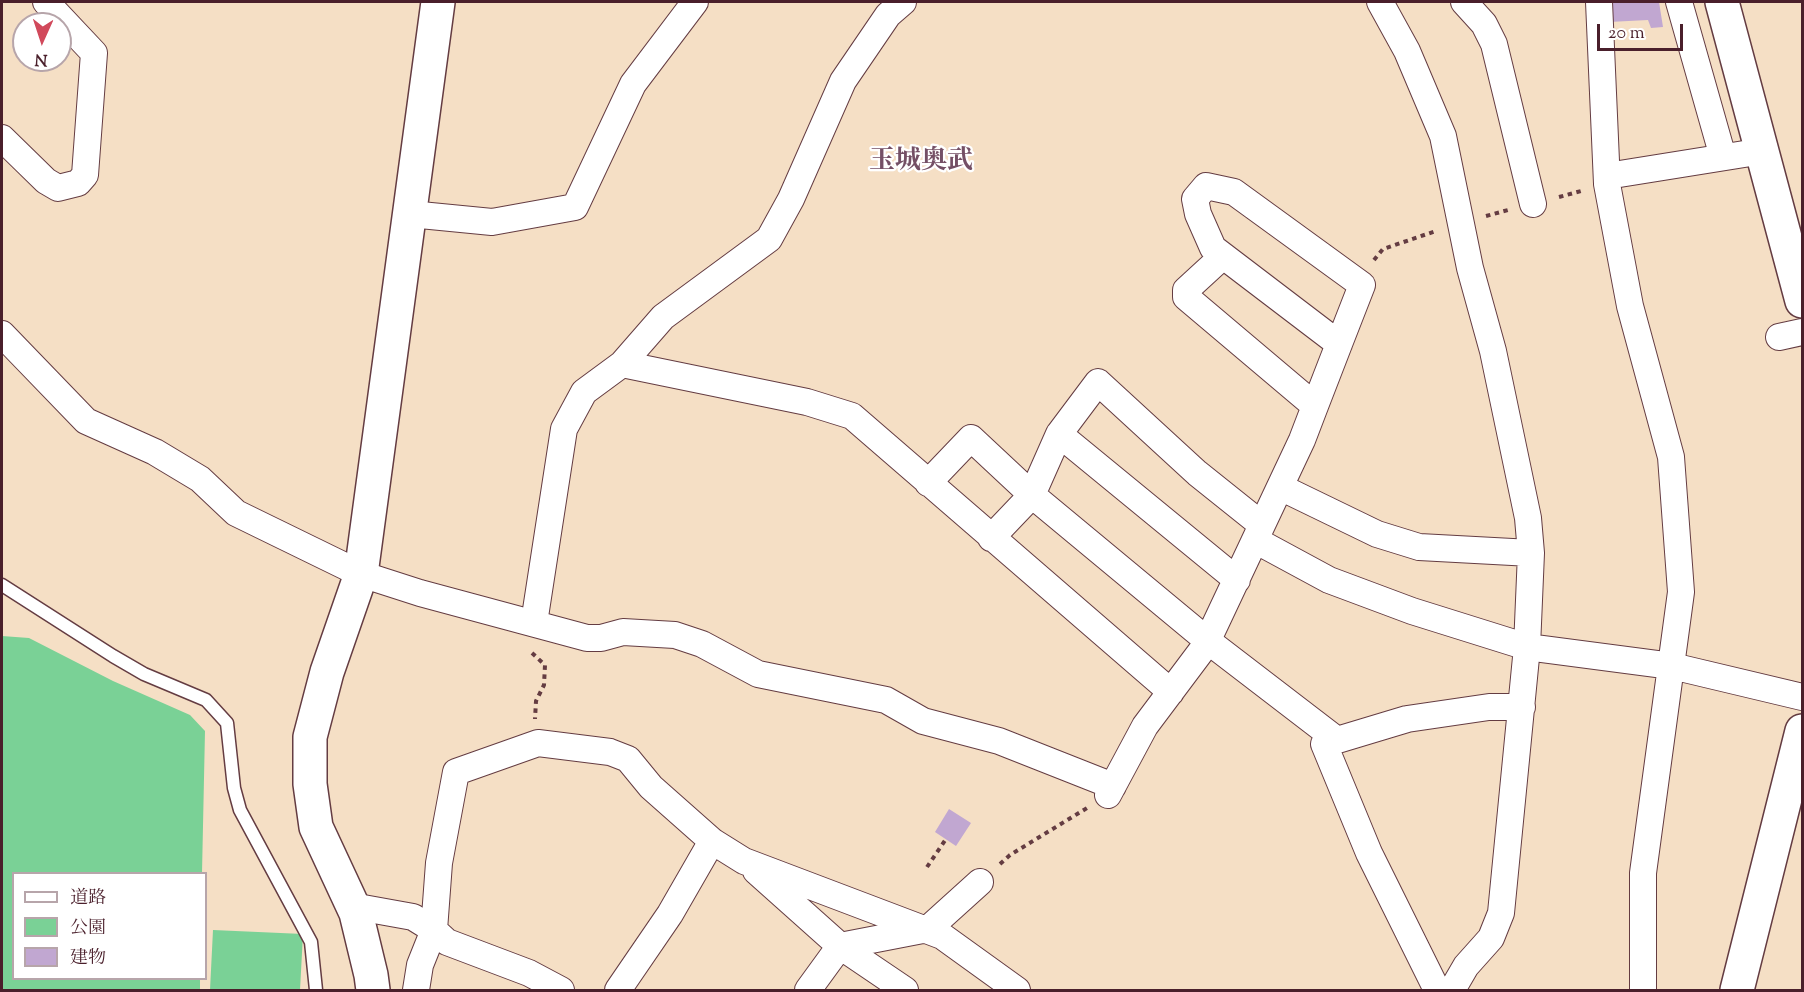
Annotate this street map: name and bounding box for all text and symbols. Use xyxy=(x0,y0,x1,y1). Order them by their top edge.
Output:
north arrow xyxy=(12,12,72,72)
scale bar xyxy=(1600,12,1686,50)
text: 20 m xyxy=(1608,21,1645,47)
text: N xyxy=(34,47,48,70)
district label: 玉城奥武 xyxy=(869,148,973,180)
legend xyxy=(12,872,207,980)
text: 道路 xyxy=(70,886,106,912)
text: 公園 xyxy=(70,916,106,942)
text: 建物 xyxy=(70,946,106,972)

